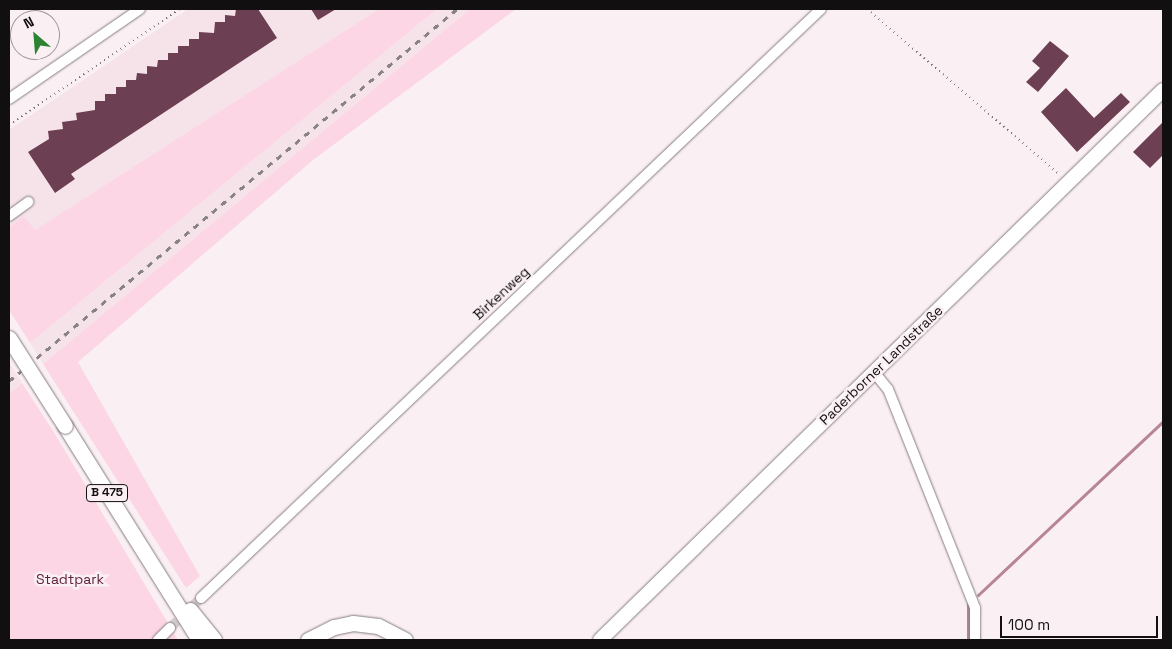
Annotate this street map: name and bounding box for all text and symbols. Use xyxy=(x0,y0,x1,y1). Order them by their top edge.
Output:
north arrow xyxy=(10,10,60,60)
text: N xyxy=(20,12,37,33)
street label: Birkenweg xyxy=(470,263,532,323)
street label: Paderborner Landstraße xyxy=(816,302,946,428)
road number: B 475 xyxy=(86,483,128,502)
park label: Stadtpark xyxy=(36,571,104,587)
scale bar xyxy=(1002,606,1160,638)
text: 100 m xyxy=(1008,615,1050,634)

